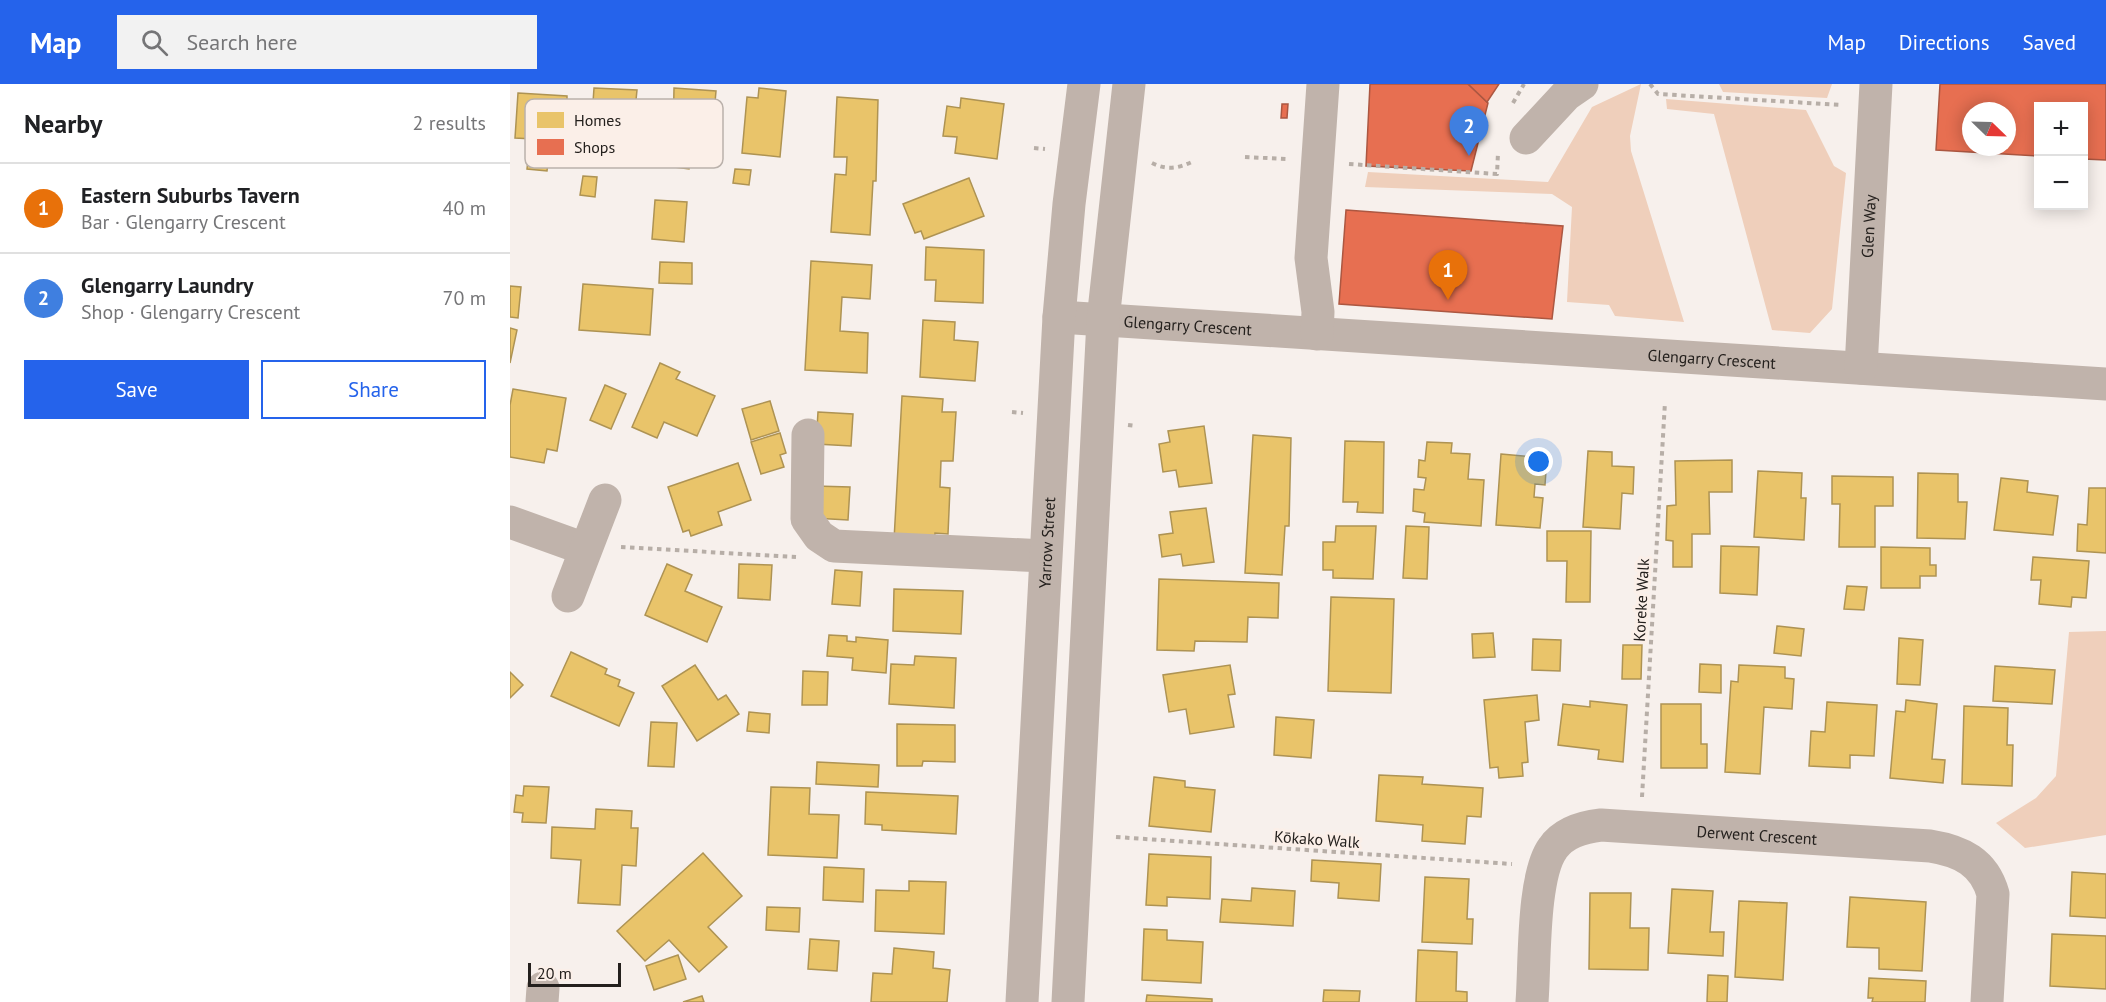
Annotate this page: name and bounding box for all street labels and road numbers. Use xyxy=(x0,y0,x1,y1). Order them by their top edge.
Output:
street label: Glen Way xyxy=(1857,194,1880,258)
street label: Glengarry Crescent xyxy=(1123,311,1253,339)
street label: Glengarry Crescent xyxy=(1647,345,1777,373)
street label: Yarrow Street xyxy=(1034,496,1059,589)
street label: Koreke Walk xyxy=(1629,557,1653,642)
street label: Derwent Crescent xyxy=(1696,821,1818,849)
street label: Kōkako Walk xyxy=(1273,826,1361,852)

